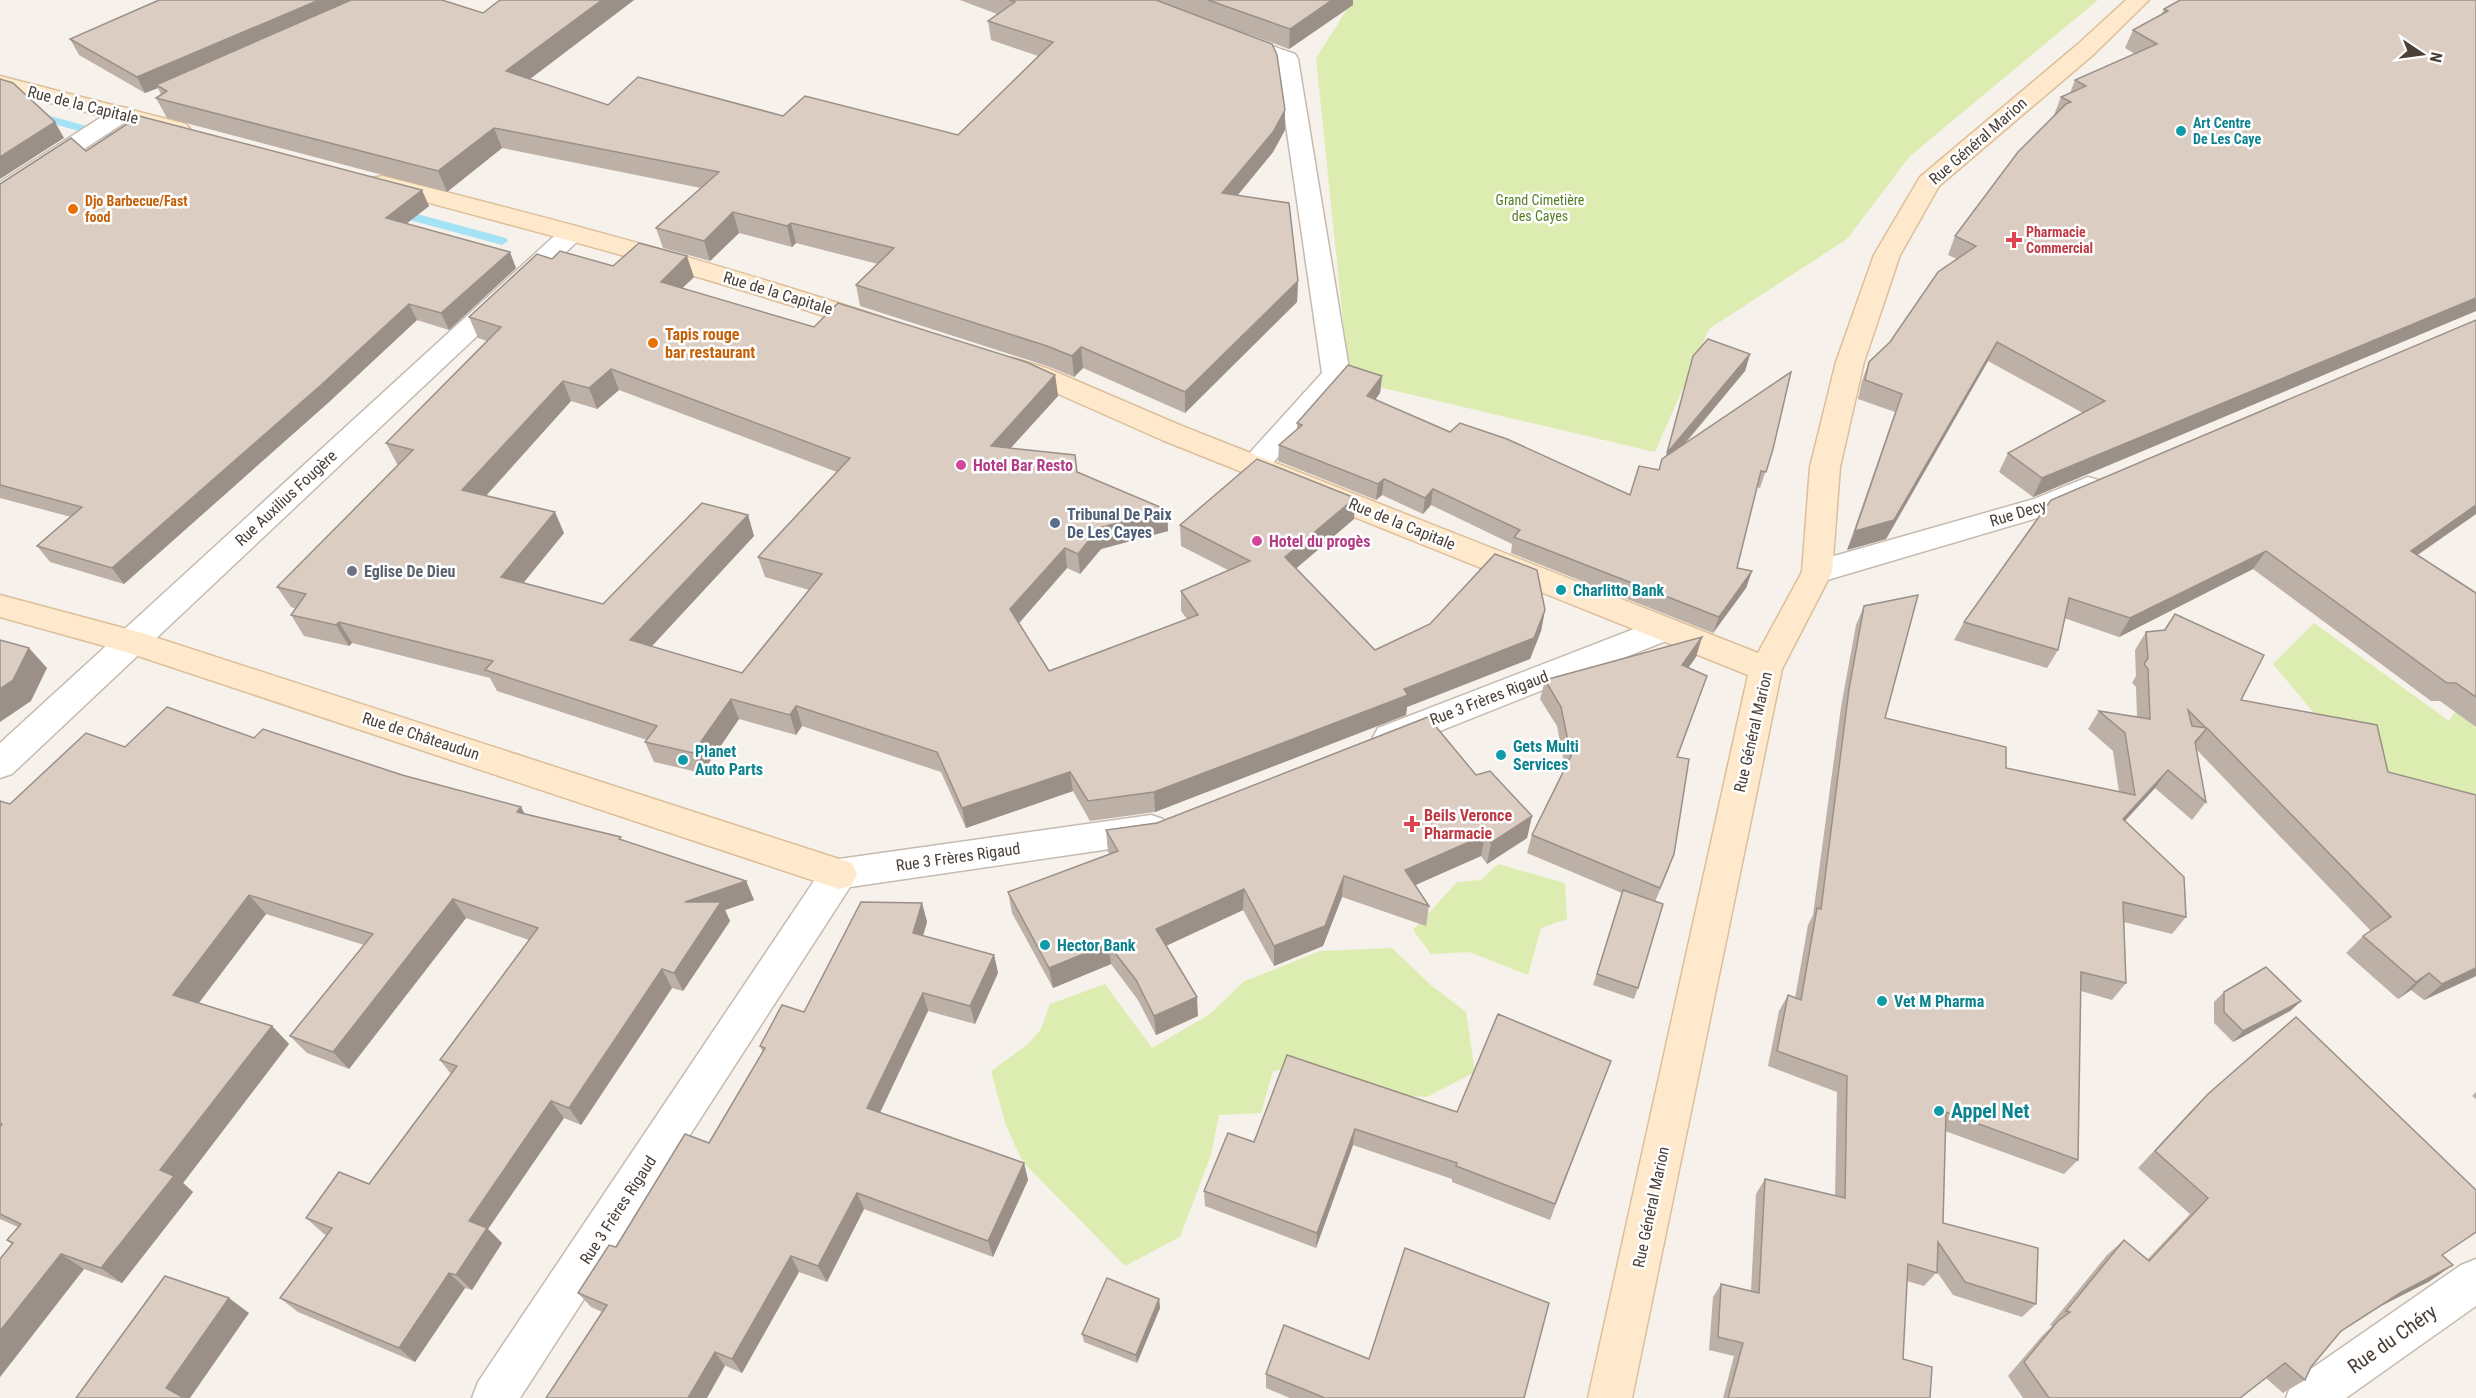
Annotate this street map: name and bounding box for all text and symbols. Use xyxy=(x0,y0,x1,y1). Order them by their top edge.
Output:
north arrow xyxy=(2392,24,2452,84)
text: N xyxy=(2426,50,2446,64)
street label: Rue de la Capitale xyxy=(26,82,140,128)
street label: Rue Général Marion xyxy=(1925,93,2031,189)
place label: Art Centre De Les Caye xyxy=(2193,115,2261,147)
marker: Art Centre De Les Caye xyxy=(2174,124,2188,138)
park label: Grand Cimetière des Cayes xyxy=(1496,192,1585,224)
place label: Djo Barbecue/Fast food xyxy=(85,193,188,225)
marker: Djo Barbecue/Fast food xyxy=(66,202,80,216)
place label: Pharmacie Commercial xyxy=(2026,224,2093,256)
marker: Pharmacie Commercial xyxy=(2007,233,2021,247)
street label: Rue de la Capitale xyxy=(721,267,835,319)
place label: Tapis rouge bar restaurant xyxy=(665,325,755,362)
marker: Tapis rouge bar restaurant xyxy=(646,336,660,350)
street label: Rue Auxilius Fougère xyxy=(231,446,341,550)
place label: Hotel Bar Resto xyxy=(973,456,1073,475)
marker: Hotel Bar Resto xyxy=(954,458,968,472)
street label: Rue de la Capitale xyxy=(1346,494,1458,554)
street label: Rue Decy xyxy=(1987,495,2049,531)
place label: Tribunal De Paix De Les Cayes xyxy=(1067,505,1172,542)
marker: Tribunal De Paix De Les Cayes xyxy=(1048,516,1062,530)
place label: Hotel du progès xyxy=(1269,532,1370,551)
marker: Hotel du progès xyxy=(1250,534,1264,548)
place label: Eglise De Dieu xyxy=(364,562,456,581)
marker: Eglise De Dieu xyxy=(345,564,359,578)
place label: Charlitto Bank xyxy=(1573,581,1665,600)
marker: Charlitto Bank xyxy=(1554,583,1568,597)
street label: Rue 3 Frères Rigaud xyxy=(1427,667,1551,729)
street label: Rue Général Marion xyxy=(1730,670,1776,794)
street label: Rue de Châteaudun xyxy=(360,708,482,764)
place label: Gets Multi Services xyxy=(1513,737,1579,774)
place label: Planet Auto Parts xyxy=(695,742,763,779)
marker: Gets Multi Services xyxy=(1494,748,1508,762)
marker: Planet Auto Parts xyxy=(676,753,690,767)
place label: Beils Veronce Pharmacie xyxy=(1424,806,1512,843)
marker: Beils Veronce Pharmacie xyxy=(1405,817,1419,831)
street label: Rue 3 Frères Rigaud xyxy=(895,839,1021,875)
place label: Hector Bank xyxy=(1057,936,1136,955)
marker: Hector Bank xyxy=(1038,938,1052,952)
place label: Vet M Pharma xyxy=(1894,992,1985,1011)
marker: Vet M Pharma xyxy=(1875,994,1889,1008)
place label: Appel Net xyxy=(1951,1099,2029,1123)
marker: Appel Net xyxy=(1932,1104,1946,1118)
street label: Rue Général Marion xyxy=(1629,1145,1673,1269)
street label: Rue 3 Frères Rigaud xyxy=(576,1152,660,1268)
street label: Rue du Chéry xyxy=(2343,1300,2441,1378)

